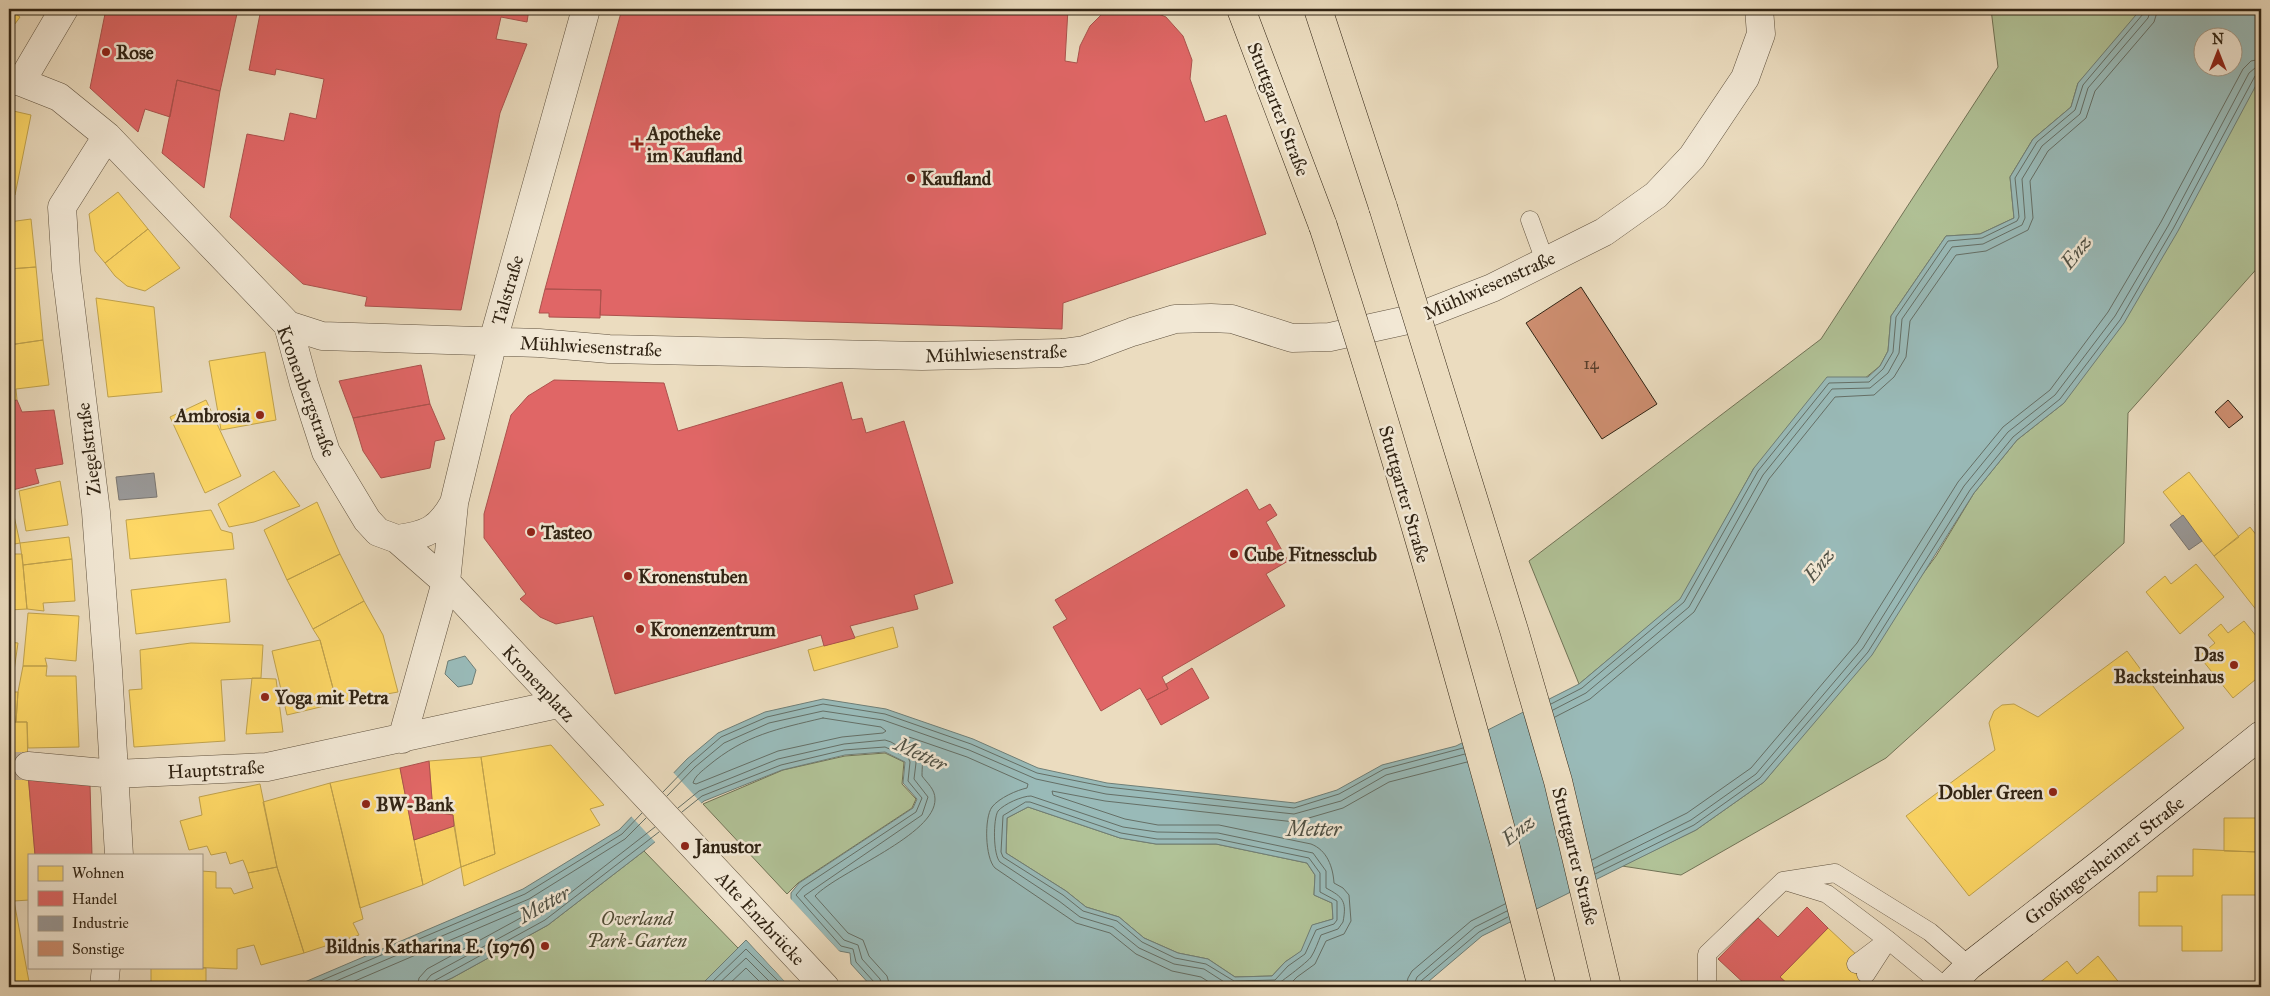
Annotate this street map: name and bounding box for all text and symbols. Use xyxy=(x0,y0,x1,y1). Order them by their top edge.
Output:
north arrow xyxy=(2192,28,2242,78)
text: N xyxy=(2212,31,2224,48)
street label: Stuttgarter Straße xyxy=(1241,39,1315,180)
place label: Rose xyxy=(116,41,154,64)
marker: Rose xyxy=(100,46,112,58)
place label: Apotheke im Kaufland xyxy=(645,122,743,167)
marker: Apotheke im Kaufland xyxy=(631,138,643,150)
place label: Kaufland xyxy=(921,167,992,190)
marker: Kaufland xyxy=(905,172,917,184)
water label: Enz xyxy=(2055,230,2097,274)
street label: Mühlwiesenstraße xyxy=(1420,246,1559,325)
street label: Talstraße xyxy=(487,252,528,328)
street label: Kronenbergstraße xyxy=(271,322,341,461)
street label: Mühlwiesenstraße xyxy=(519,331,663,362)
street label: Mühlwiesenstraße xyxy=(925,340,1068,367)
house number: 14 xyxy=(1583,354,1600,373)
street label: Ziegelstraße xyxy=(71,401,107,497)
place label: Ambrosia xyxy=(173,404,251,427)
marker: Ambrosia xyxy=(254,409,266,421)
street label: Stuttgarter Straße xyxy=(1373,423,1435,566)
place label: Tasteo xyxy=(540,521,592,544)
marker: Tasteo xyxy=(525,526,537,538)
place label: Cube Fitnessclub xyxy=(1244,543,1377,566)
water label: Enz xyxy=(1798,543,1840,587)
marker: Cube Fitnessclub xyxy=(1228,548,1240,560)
place label: Kronenstuben xyxy=(638,565,749,588)
marker: Kronenstuben xyxy=(622,570,634,582)
place label: Kronenzentrum xyxy=(650,618,776,641)
marker: Kronenzentrum xyxy=(634,623,646,635)
street label: Kronenplatz xyxy=(497,640,580,727)
place label: Das Backsteinhaus xyxy=(2114,643,2224,688)
marker: Das Backsteinhaus xyxy=(2228,659,2240,671)
place label: Yoga mit Petra xyxy=(274,686,390,710)
marker: Yoga mit Petra xyxy=(259,691,271,703)
water label: Metter xyxy=(889,731,952,777)
street label: Hauptstraße xyxy=(167,755,265,784)
place label: Dobler Green xyxy=(1938,781,2044,804)
street label: Stuttgarter Straße xyxy=(1546,785,1604,928)
marker: Dobler Green xyxy=(2047,786,2059,798)
street label: Großingersheimer Straße xyxy=(2020,791,2189,931)
place label: BW-Bank xyxy=(376,793,455,816)
marker: BW-Bank xyxy=(360,798,372,810)
water label: Enz xyxy=(1495,809,1540,851)
water label: Metter xyxy=(1285,817,1343,841)
place label: Janustor xyxy=(692,835,762,859)
marker: Janustor xyxy=(679,840,691,852)
legend xyxy=(28,854,202,968)
text: Wohnen xyxy=(72,864,124,882)
street label: Alte Enzbrücke xyxy=(710,866,810,970)
water label: Metter xyxy=(512,879,575,929)
text: Handel xyxy=(72,890,118,908)
park label: Overland Park-Garten xyxy=(587,907,687,952)
text: Industrie xyxy=(72,914,129,932)
place label: Bildnis Katharina E. (1976) xyxy=(325,935,535,959)
text: Sonstige xyxy=(72,940,125,958)
marker: Bildnis Katharina E. (1976) xyxy=(539,940,551,952)

